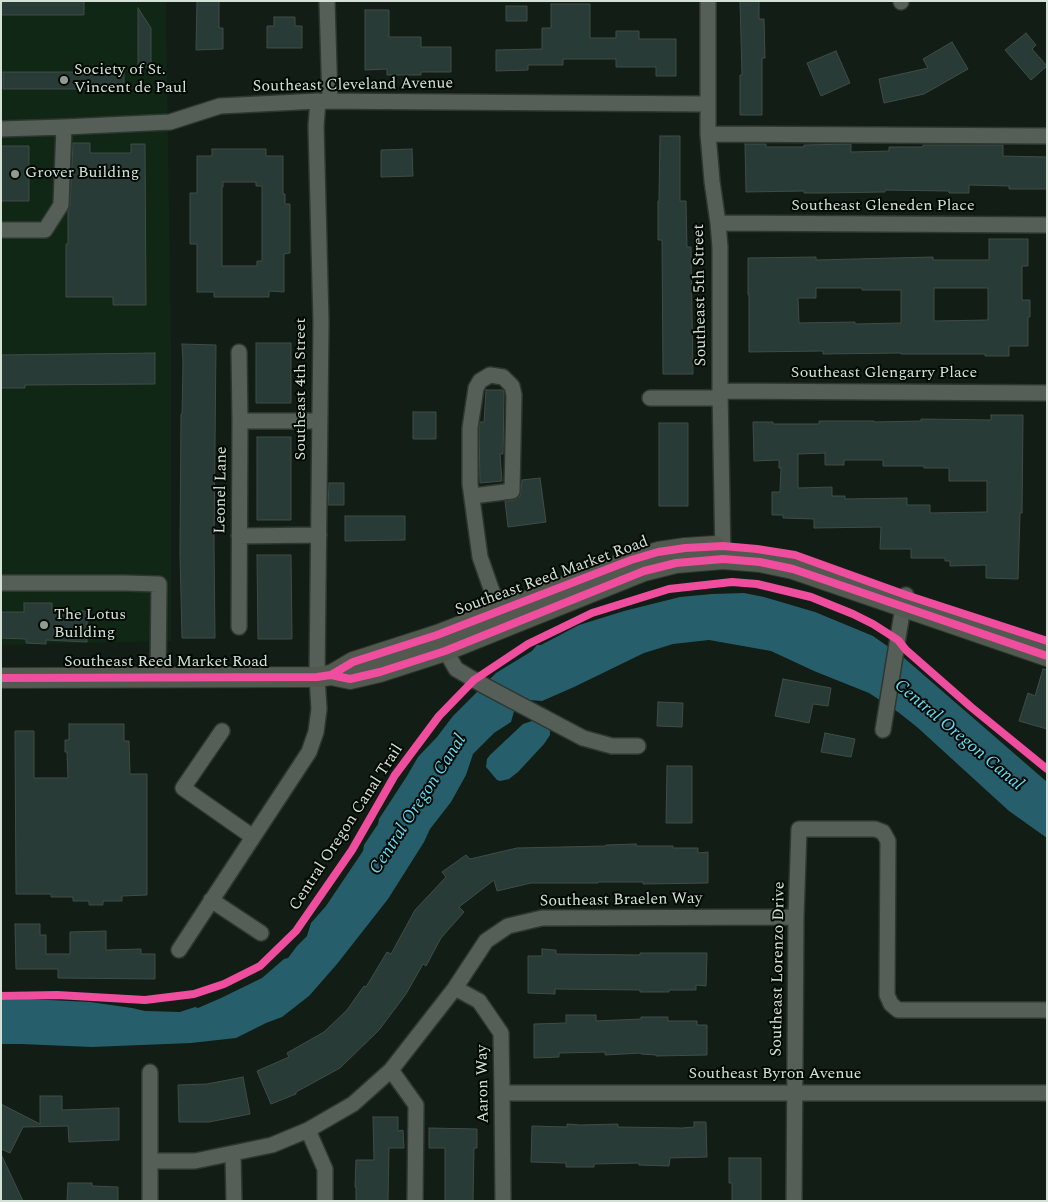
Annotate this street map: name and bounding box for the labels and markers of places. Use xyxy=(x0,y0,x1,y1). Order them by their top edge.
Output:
place label: Society of St. Vincent de Paul xyxy=(74,61,187,99)
marker: Society of St. Vincent de Paul xyxy=(58,74,70,86)
place label: Grover Building xyxy=(25,164,139,184)
marker: Grover Building xyxy=(9,168,21,180)
place label: The Lotus Building xyxy=(54,606,126,644)
marker: The Lotus Building xyxy=(38,619,50,631)

